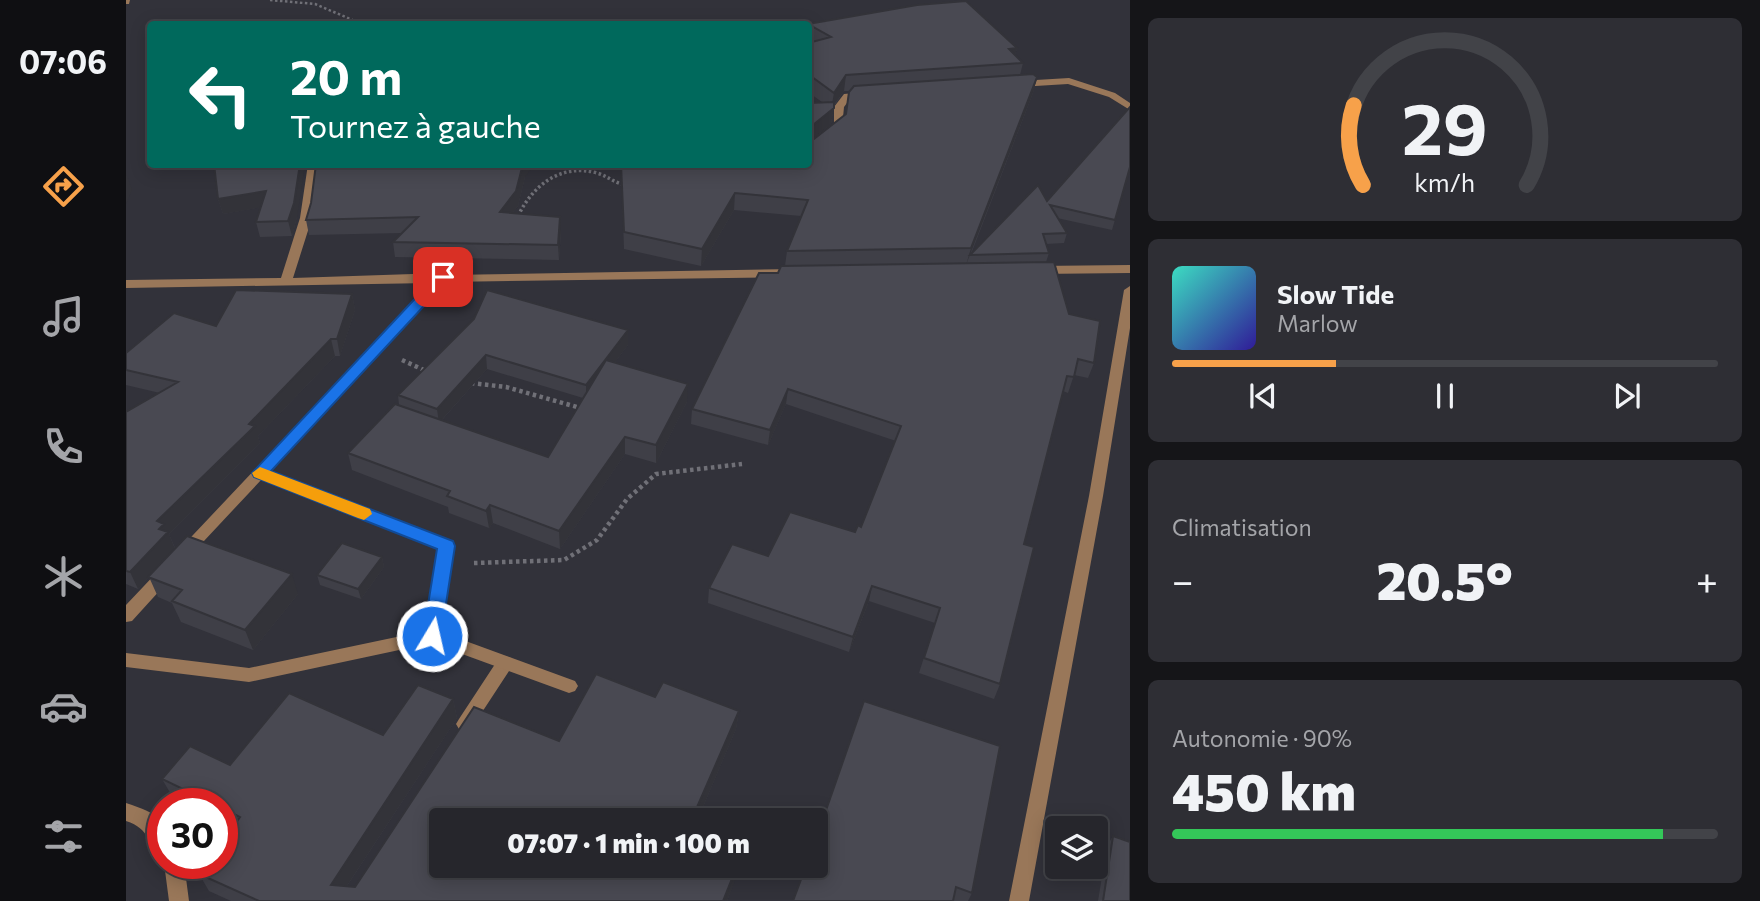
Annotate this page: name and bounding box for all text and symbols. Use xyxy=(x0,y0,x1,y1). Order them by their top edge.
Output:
text: 07:06 xyxy=(19,41,107,81)
text: 20 m xyxy=(290,45,402,105)
icon: left xyxy=(175,49,266,140)
text: 29 xyxy=(1402,82,1488,171)
text: Tournez à gauche xyxy=(290,105,541,145)
icon: directions xyxy=(39,162,88,211)
text: km/h xyxy=(1415,167,1475,197)
pin xyxy=(413,247,473,307)
icon: arrive xyxy=(424,258,462,296)
text: Slow Tide xyxy=(1277,278,1394,309)
icon: music xyxy=(39,292,88,341)
text: Marlow xyxy=(1277,309,1358,337)
icon: previous xyxy=(1244,377,1282,415)
icon: pause xyxy=(1426,377,1464,415)
icon: next xyxy=(1608,377,1646,415)
icon: phone xyxy=(39,422,88,471)
text: Climatisation xyxy=(1172,513,1312,541)
text: 20.5° xyxy=(1376,547,1513,611)
icon: climate xyxy=(39,552,88,601)
text: − xyxy=(1172,556,1194,603)
text: + xyxy=(1696,556,1718,603)
position arrow xyxy=(395,599,469,673)
icon: car xyxy=(39,682,88,731)
text: Autonomie · 90% xyxy=(1172,724,1352,752)
text: 450 km xyxy=(1172,758,1356,822)
speed limit sign: 30 xyxy=(147,788,238,879)
icon: filters xyxy=(39,812,88,861)
map controls xyxy=(1045,816,1108,879)
button: layers xyxy=(1045,816,1108,879)
text: 07:07 · 1 min · 100 m xyxy=(507,827,750,858)

